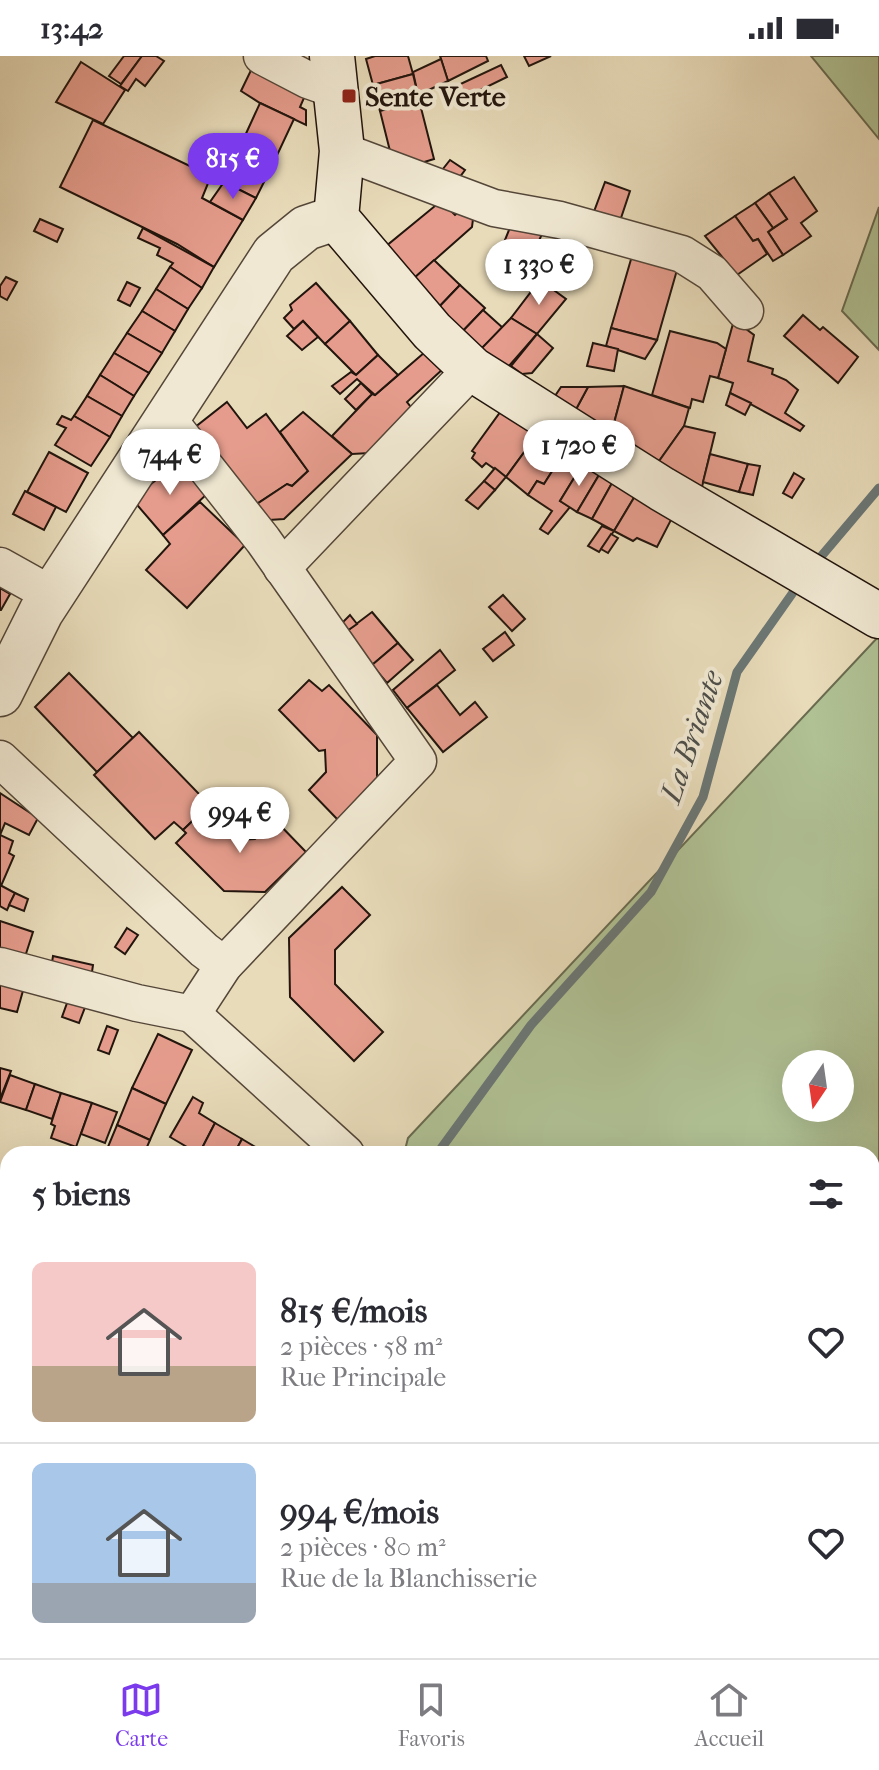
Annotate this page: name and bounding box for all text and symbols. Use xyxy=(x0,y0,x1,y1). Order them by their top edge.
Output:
text: 13:42 xyxy=(40,11,103,46)
place label: Sente Verte xyxy=(365,80,506,113)
marker: Sente Verte xyxy=(340,87,358,105)
pin: 815 € xyxy=(177,133,289,201)
text: 815 € xyxy=(206,143,260,174)
pin: 1 330 € xyxy=(465,239,613,307)
text: 1 330 € xyxy=(503,249,575,280)
pin: 1 720 € xyxy=(505,420,653,488)
pin: 744 € xyxy=(114,429,226,497)
text: 1 720 € xyxy=(541,430,617,461)
text: 744 € xyxy=(138,439,202,470)
water label: La Briante xyxy=(653,666,731,809)
pin: 994 € xyxy=(184,787,296,855)
text: 994 € xyxy=(208,797,272,828)
north arrow xyxy=(782,1050,854,1122)
map controls xyxy=(782,1050,854,1122)
icon: filters xyxy=(804,1172,848,1216)
text: 5 biens xyxy=(32,1174,130,1214)
text: 815 €/mois xyxy=(280,1291,427,1331)
icon: home xyxy=(96,1294,192,1390)
icon: heart xyxy=(804,1320,848,1364)
text: 2 pièces · 58 m² xyxy=(280,1331,442,1362)
text: Rue Principale xyxy=(280,1362,446,1393)
text: 994 €/mois xyxy=(280,1492,439,1532)
icon: home xyxy=(96,1495,192,1591)
icon: heart xyxy=(804,1521,848,1565)
text: 2 pièces · 80 m² xyxy=(280,1532,446,1563)
text: Rue de la Blanchisserie xyxy=(280,1563,537,1594)
tab: Carte xyxy=(115,1678,168,1752)
tab: Favoris xyxy=(398,1678,465,1752)
tab: Accueil xyxy=(695,1678,764,1752)

